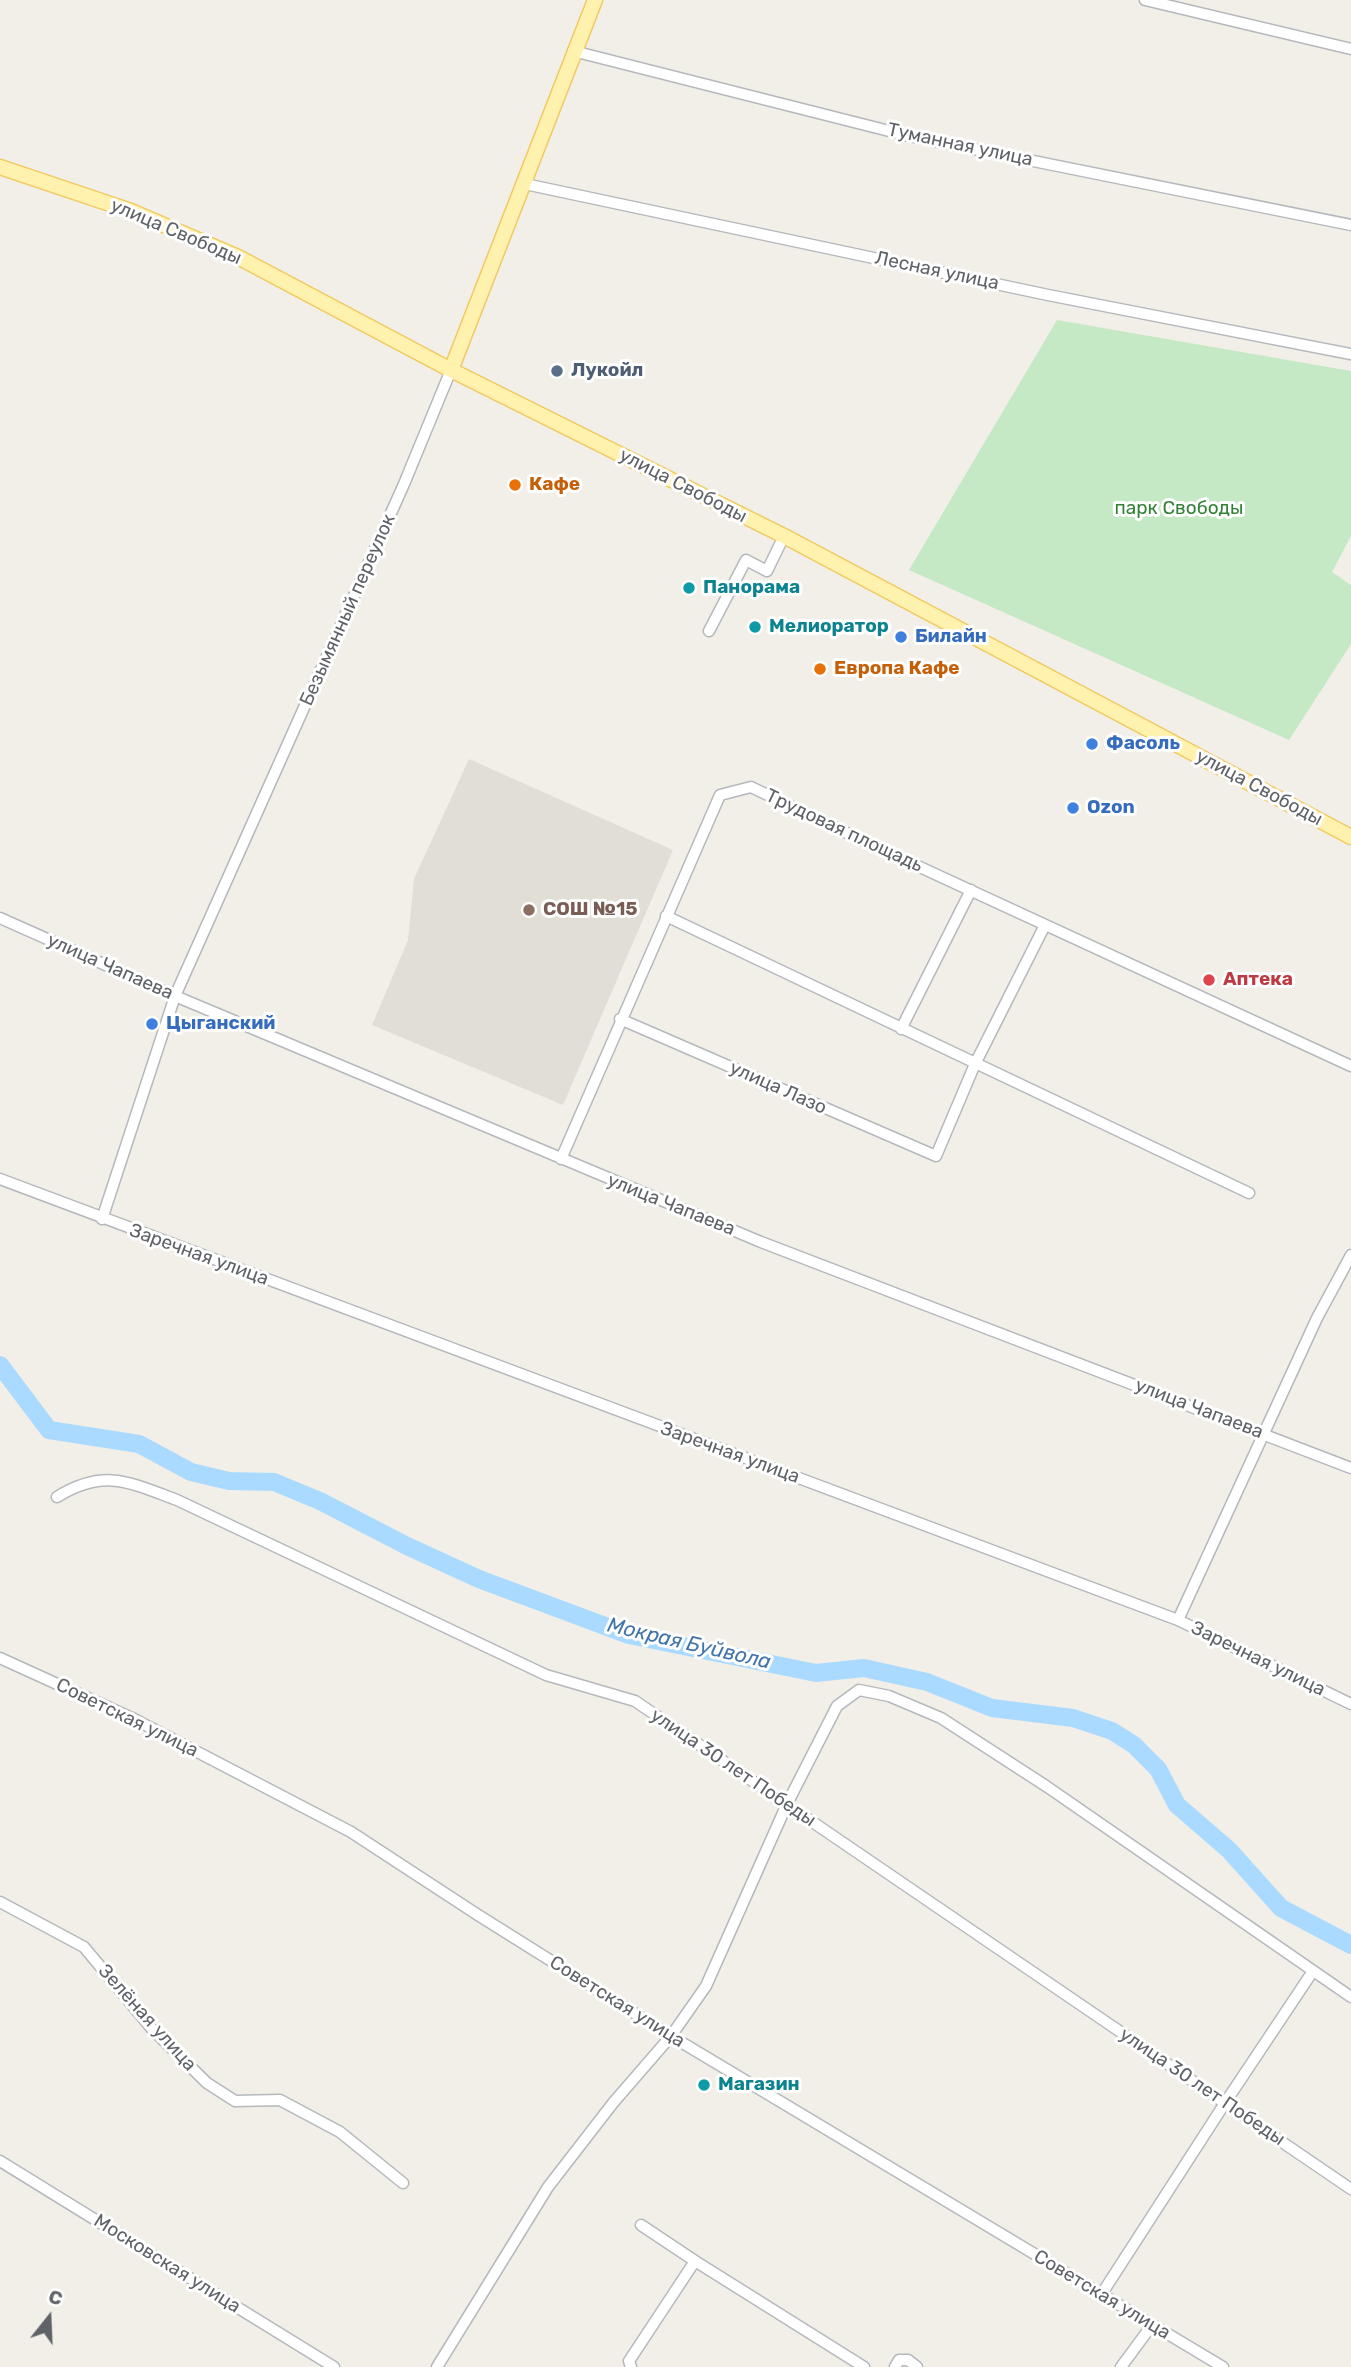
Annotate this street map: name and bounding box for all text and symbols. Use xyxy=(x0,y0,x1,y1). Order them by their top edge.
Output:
street label: Туманная улица xyxy=(885,118,1035,172)
street label: улица Свободы xyxy=(107,194,245,270)
street label: Лесная улица xyxy=(873,247,1001,295)
place label: Лукойл xyxy=(571,360,643,382)
marker: Лукойл xyxy=(549,363,565,379)
street label: улица Свободы xyxy=(615,444,751,528)
place label: Кафе xyxy=(529,474,580,496)
marker: Кафе xyxy=(507,477,523,493)
park label: парк Свободы xyxy=(1115,498,1243,520)
street label: Безымянный переулок xyxy=(295,511,401,709)
place label: Панорама xyxy=(703,577,800,599)
marker: Панорама xyxy=(681,580,697,596)
place label: Мелиоратор xyxy=(769,616,889,638)
marker: Мелиоратор xyxy=(747,619,763,635)
place label: Билайн xyxy=(915,626,987,648)
marker: Билайн xyxy=(893,629,909,645)
place label: Европа Кафе xyxy=(834,658,960,680)
marker: Европа Кафе xyxy=(812,661,828,677)
place label: Фасоль xyxy=(1106,733,1180,755)
marker: Фасоль xyxy=(1084,736,1100,752)
street label: улица Свободы xyxy=(1192,745,1326,831)
street label: Трудовая площадь xyxy=(762,785,926,877)
place label: Ozon xyxy=(1087,797,1135,819)
marker: Ozon xyxy=(1065,800,1081,816)
place label: СОШ №15 xyxy=(543,899,638,921)
marker: СОШ №15 xyxy=(521,902,537,918)
street label: улица Чапаева xyxy=(43,929,177,1005)
place label: Аптека xyxy=(1223,969,1293,991)
marker: Аптека xyxy=(1201,972,1217,988)
place label: Цыганский xyxy=(166,1013,275,1035)
marker: Цыганский xyxy=(144,1016,160,1032)
street label: улица Лазо xyxy=(726,1056,830,1120)
street label: улица Чапаева xyxy=(604,1169,738,1241)
street label: Заречная улица xyxy=(126,1219,272,1291)
street label: улица Чапаева xyxy=(1132,1374,1266,1444)
street label: Заречная улица xyxy=(657,1417,803,1489)
water label: Мокрая Буйвола xyxy=(605,1613,773,1675)
street label: Заречная улица xyxy=(1187,1617,1329,1701)
street label: Советская улица xyxy=(52,1674,202,1762)
street label: улица 30 лет Победы xyxy=(646,1704,820,1832)
street label: Советская улица xyxy=(545,1951,689,2053)
street label: Зелёная улица xyxy=(93,1960,201,2076)
street label: улица 30 лет Победы xyxy=(1115,2023,1289,2151)
place label: Магазин xyxy=(718,2074,800,2096)
marker: Магазин xyxy=(696,2077,712,2093)
street label: Московская улица xyxy=(89,2210,245,2318)
street label: Советская улица xyxy=(1030,2245,1174,2345)
north arrow xyxy=(14,2283,84,2353)
text: С xyxy=(46,2285,66,2311)

